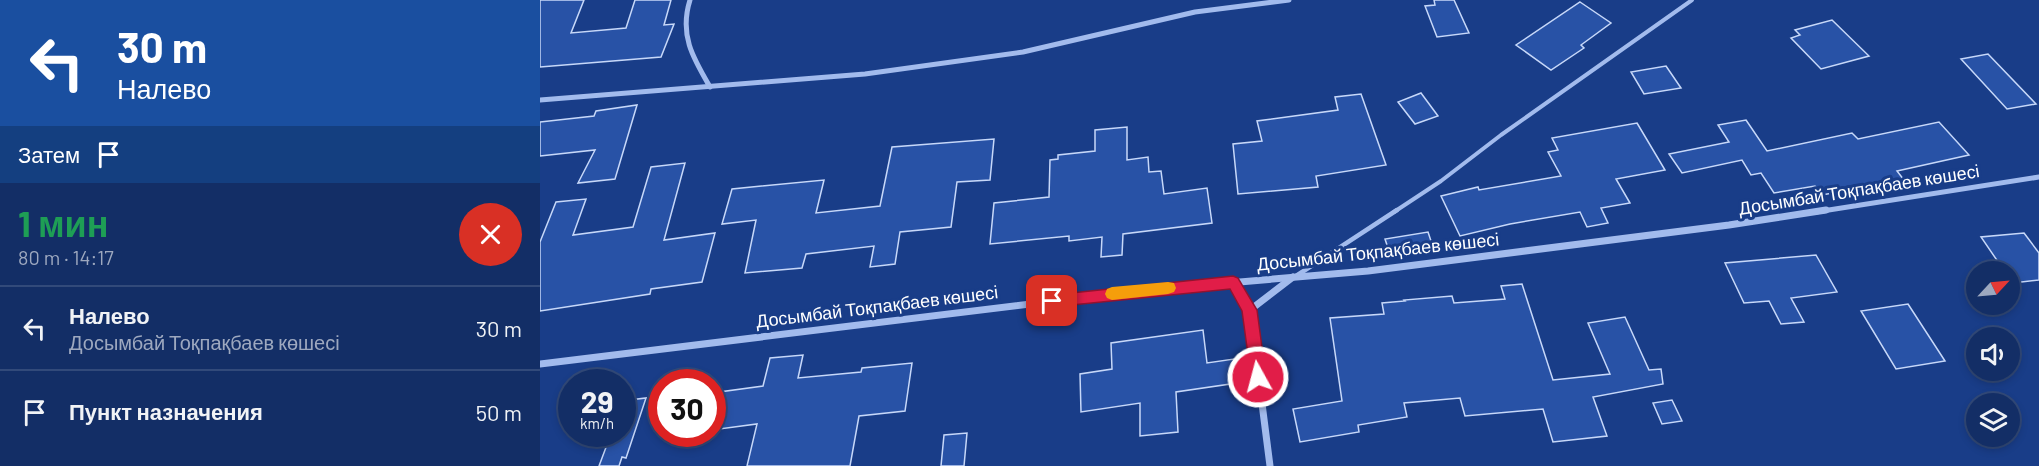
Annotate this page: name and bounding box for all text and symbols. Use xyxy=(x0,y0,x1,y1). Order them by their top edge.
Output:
text: 30 m xyxy=(117,21,207,71)
icon: left xyxy=(18,24,96,102)
text: Налево xyxy=(117,72,211,104)
icon: arrive xyxy=(92,138,125,171)
text: Затем xyxy=(18,141,80,167)
street label: Досымбай Тоқпақбаев көшесі xyxy=(1737,159,1981,219)
text: 1 мин xyxy=(18,201,108,244)
button: close xyxy=(459,203,522,266)
street label: Досымбай Тоқпақбаев көшесі xyxy=(1256,227,1500,275)
text: 80 m · 14:17 xyxy=(18,245,114,269)
north arrow xyxy=(1966,261,2020,315)
map controls xyxy=(1966,261,2020,447)
pin xyxy=(1026,275,1077,326)
street label: Досымбай Тоқпақбаев көшесі xyxy=(755,280,999,332)
icon: arrive xyxy=(1035,284,1068,317)
text: Налево xyxy=(69,302,150,328)
icon: left xyxy=(18,312,51,345)
text: 30 m xyxy=(476,315,522,341)
button: sound xyxy=(1966,327,2020,381)
text: Досымбай Тоқпақбаев көшесі xyxy=(69,330,340,354)
position arrow xyxy=(1226,345,1290,409)
speed limit sign: 30 xyxy=(648,369,726,447)
text: 29 xyxy=(581,383,613,419)
button: layers xyxy=(1966,393,2020,447)
icon: arrive xyxy=(18,396,51,429)
text: Пункт назначения xyxy=(69,398,263,424)
text: 50 m xyxy=(476,399,522,425)
text: km/h xyxy=(580,414,614,432)

